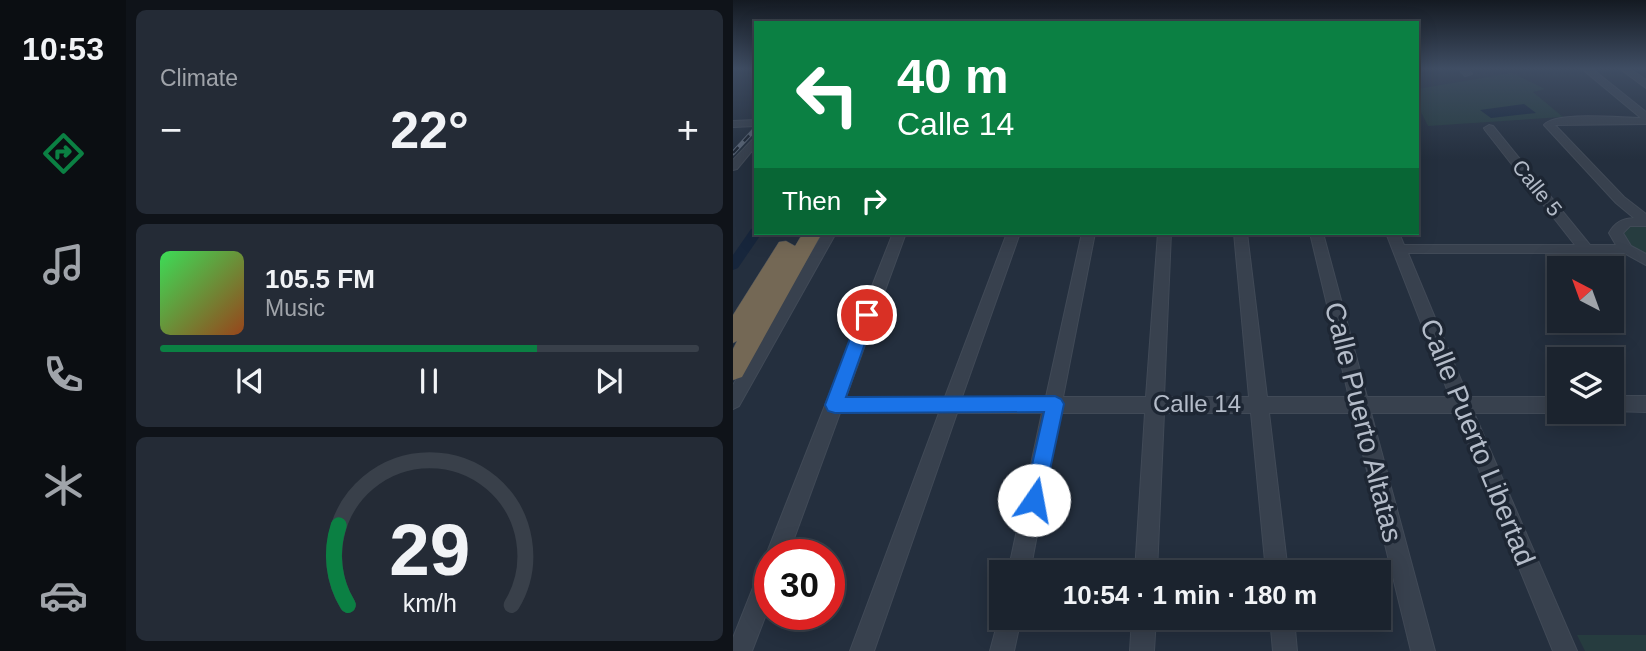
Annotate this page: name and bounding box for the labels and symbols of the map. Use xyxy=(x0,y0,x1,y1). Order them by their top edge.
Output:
street label: Calle 5 xyxy=(1508,155,1567,220)
north arrow xyxy=(1547,256,1624,332)
pin xyxy=(837,285,897,345)
street label: Calle Puerto Altatas xyxy=(1319,299,1408,545)
street label: Calle Puerto Libertad xyxy=(1414,314,1541,570)
street label: Calle 14 xyxy=(1153,390,1241,417)
position arrow xyxy=(997,463,1071,537)
speed limit sign: 30 xyxy=(754,539,845,630)

